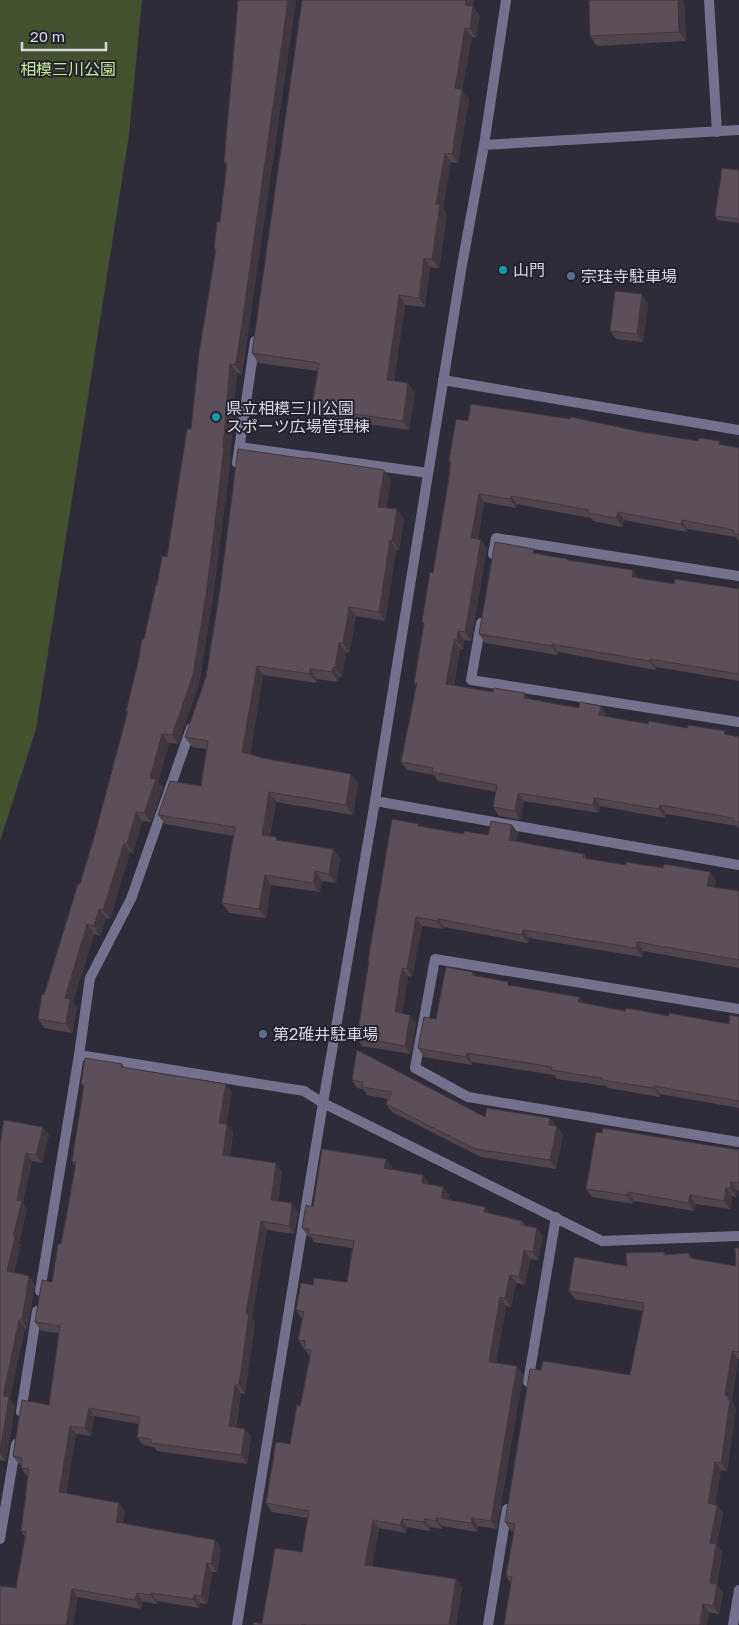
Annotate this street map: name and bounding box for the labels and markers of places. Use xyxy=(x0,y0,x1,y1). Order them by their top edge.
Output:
place label: 山門 xyxy=(513,260,545,280)
marker: 山門 xyxy=(497,264,509,276)
place label: 宗珪寺駐車場 xyxy=(581,266,677,286)
marker: 宗珪寺駐車場 xyxy=(565,270,577,282)
place label: 県立相模三川公園 スポーツ広場管理棟 xyxy=(226,398,370,436)
marker: 県立相模三川公園 スポーツ広場管理棟 xyxy=(210,411,222,423)
place label: 第2碓井駐車場 xyxy=(273,1024,378,1044)
marker: 第2碓井駐車場 xyxy=(257,1028,269,1040)

